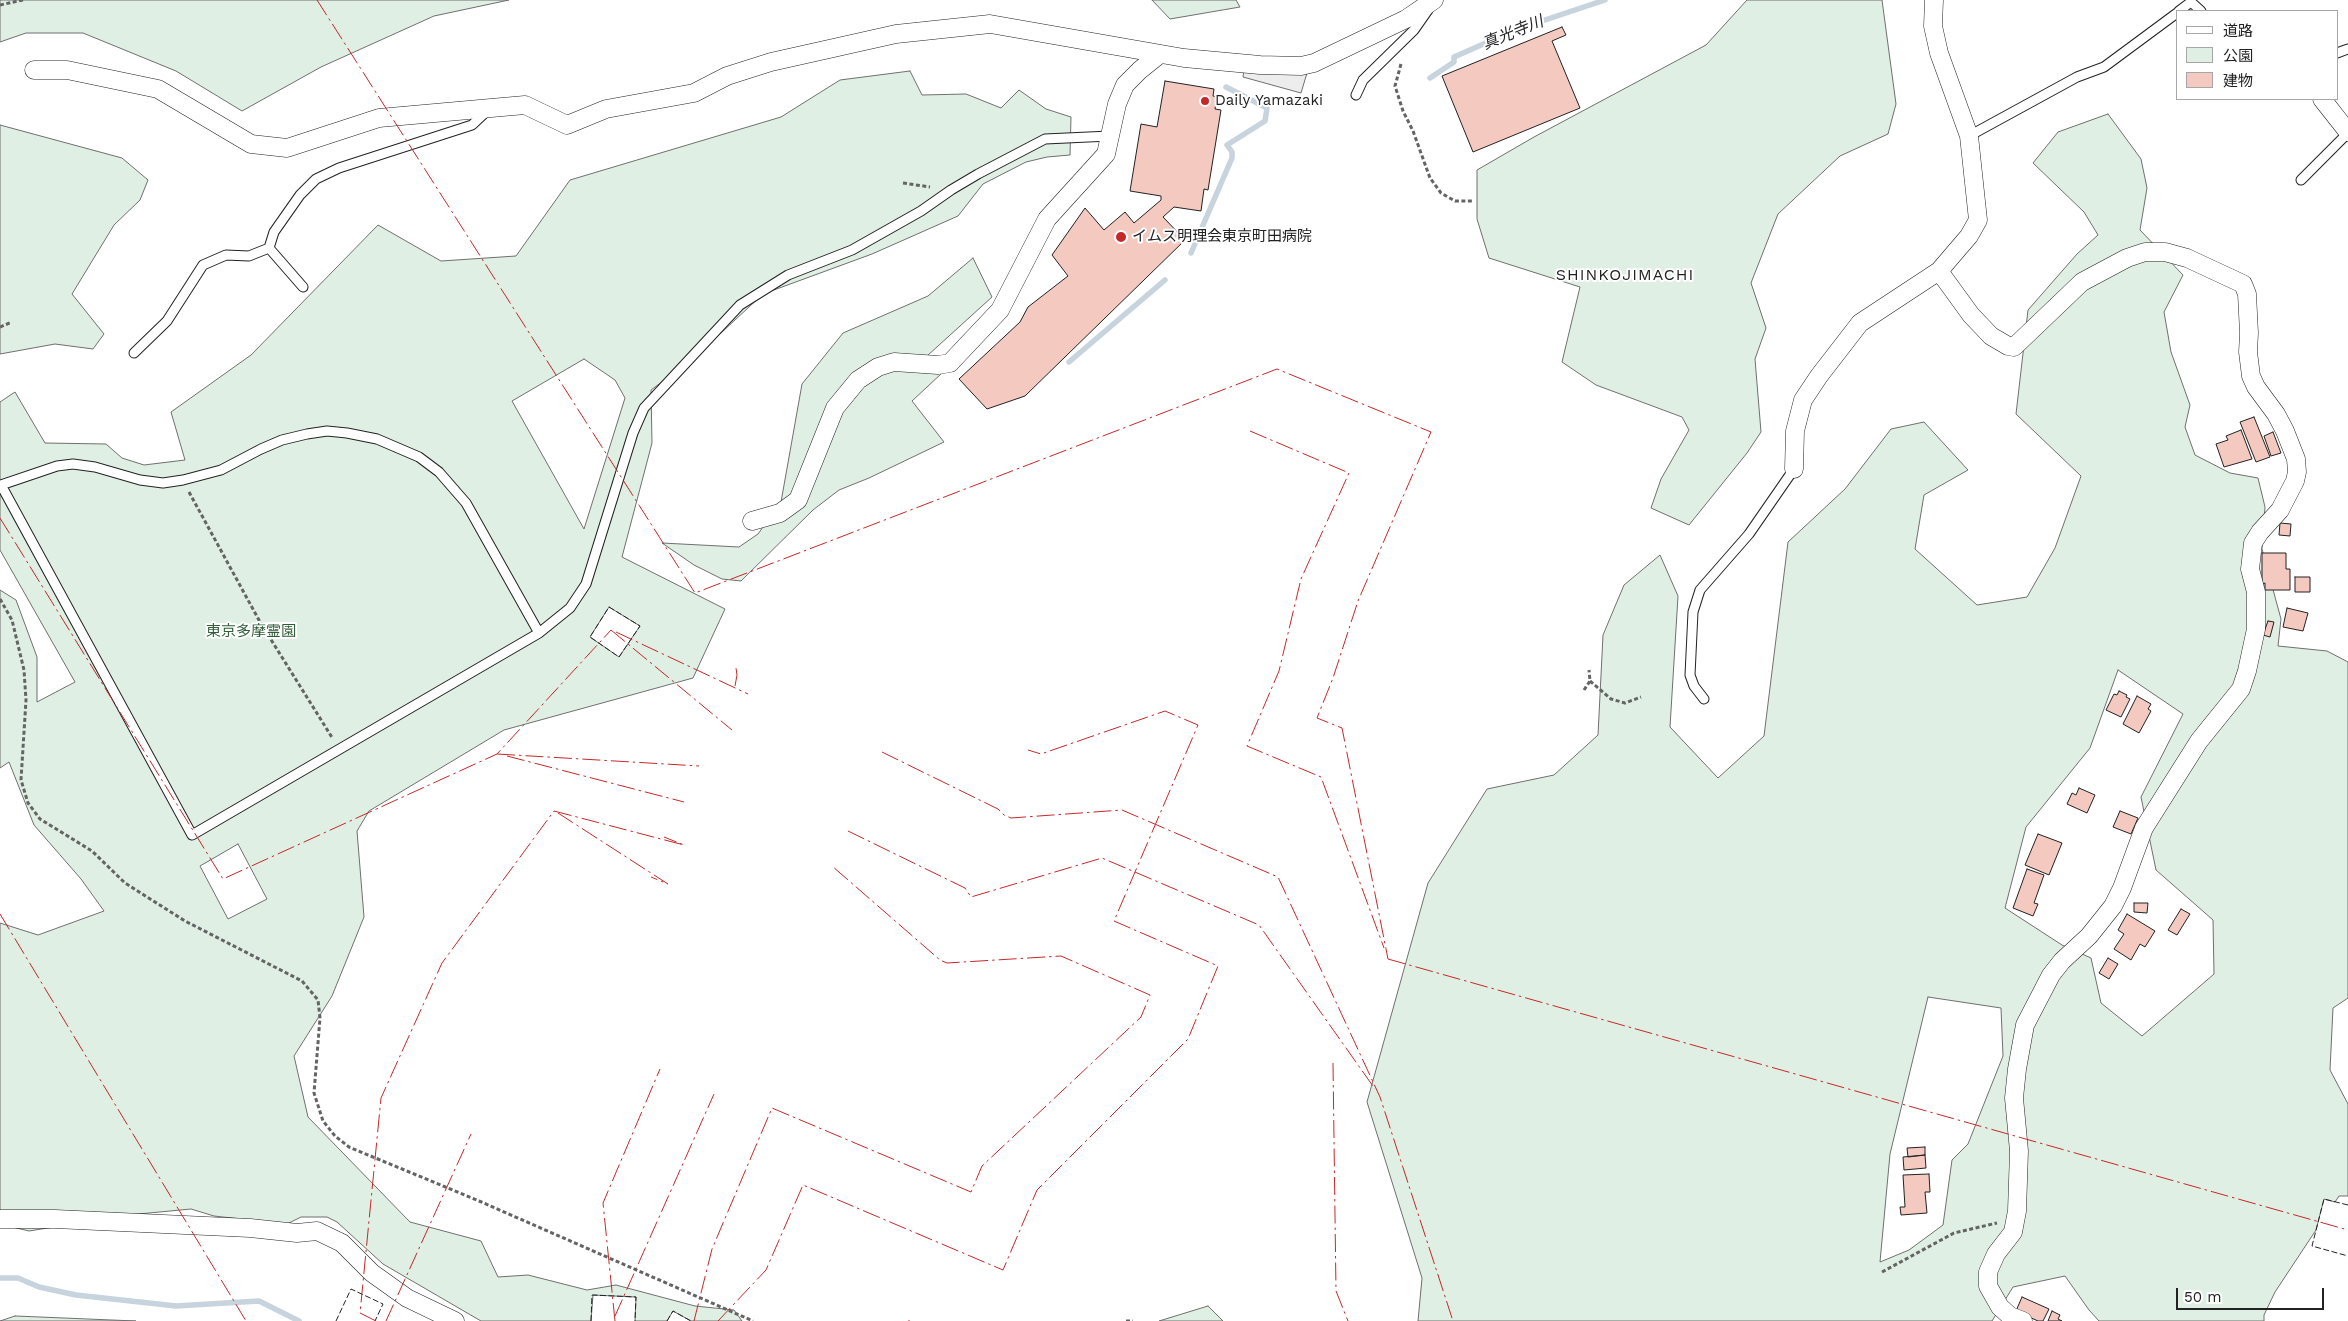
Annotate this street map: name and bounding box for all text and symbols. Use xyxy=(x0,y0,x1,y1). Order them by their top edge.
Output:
legend xyxy=(2176,10,2338,100)
water label: 真光寺川 xyxy=(1480,12,1546,54)
text: 道路 xyxy=(2223,22,2253,40)
text: 公園 xyxy=(2223,47,2253,65)
text: 建物 xyxy=(2223,72,2253,90)
place label: Daily Yamazaki xyxy=(1215,92,1323,110)
marker: Daily Yamazaki xyxy=(1199,95,1211,107)
place label: イムス明理会東京町田病院 xyxy=(1132,228,1312,246)
marker: イムス明理会東京町田病院 xyxy=(1114,230,1128,244)
district label: SHINKOJIMACHI xyxy=(1554,265,1696,285)
park label: 東京多摩霊園 xyxy=(206,623,296,641)
scale bar xyxy=(2178,1278,2326,1310)
text: 50 m xyxy=(2184,1288,2221,1306)

